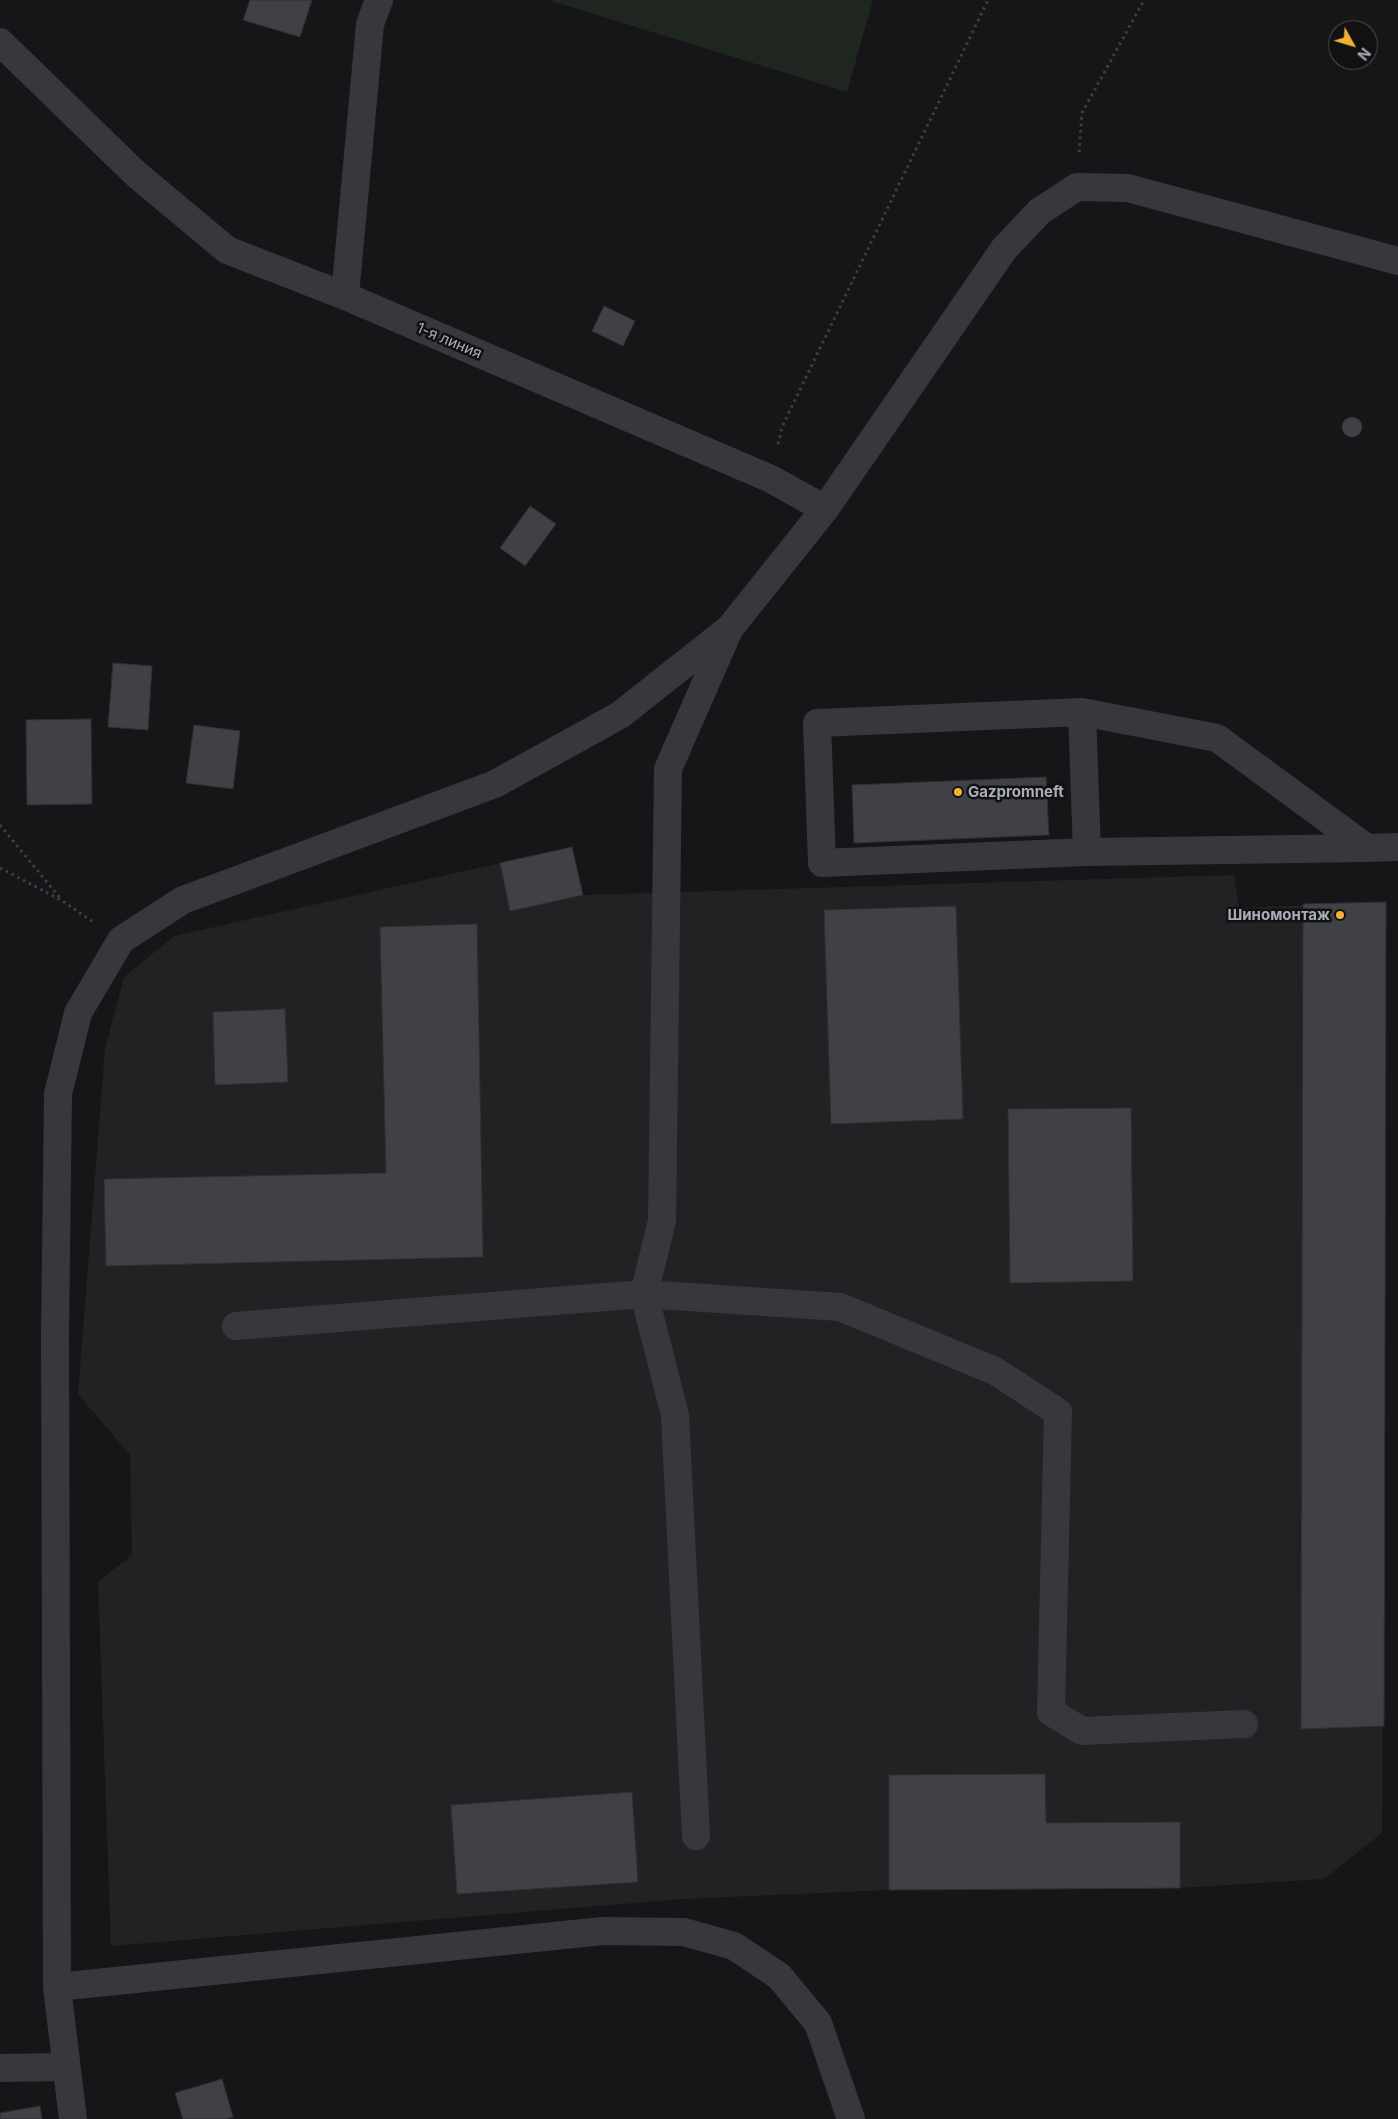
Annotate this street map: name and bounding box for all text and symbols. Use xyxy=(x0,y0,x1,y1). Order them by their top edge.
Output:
north arrow xyxy=(1328,20,1378,70)
text: N xyxy=(1354,45,1374,64)
street label: 1-я линия xyxy=(414,319,484,363)
place label: Gazpromneft xyxy=(968,783,1064,801)
marker: Gazpromneft xyxy=(952,786,964,798)
place label: Шиномонтаж xyxy=(1227,906,1330,924)
marker: Шиномонтаж xyxy=(1334,909,1346,921)

